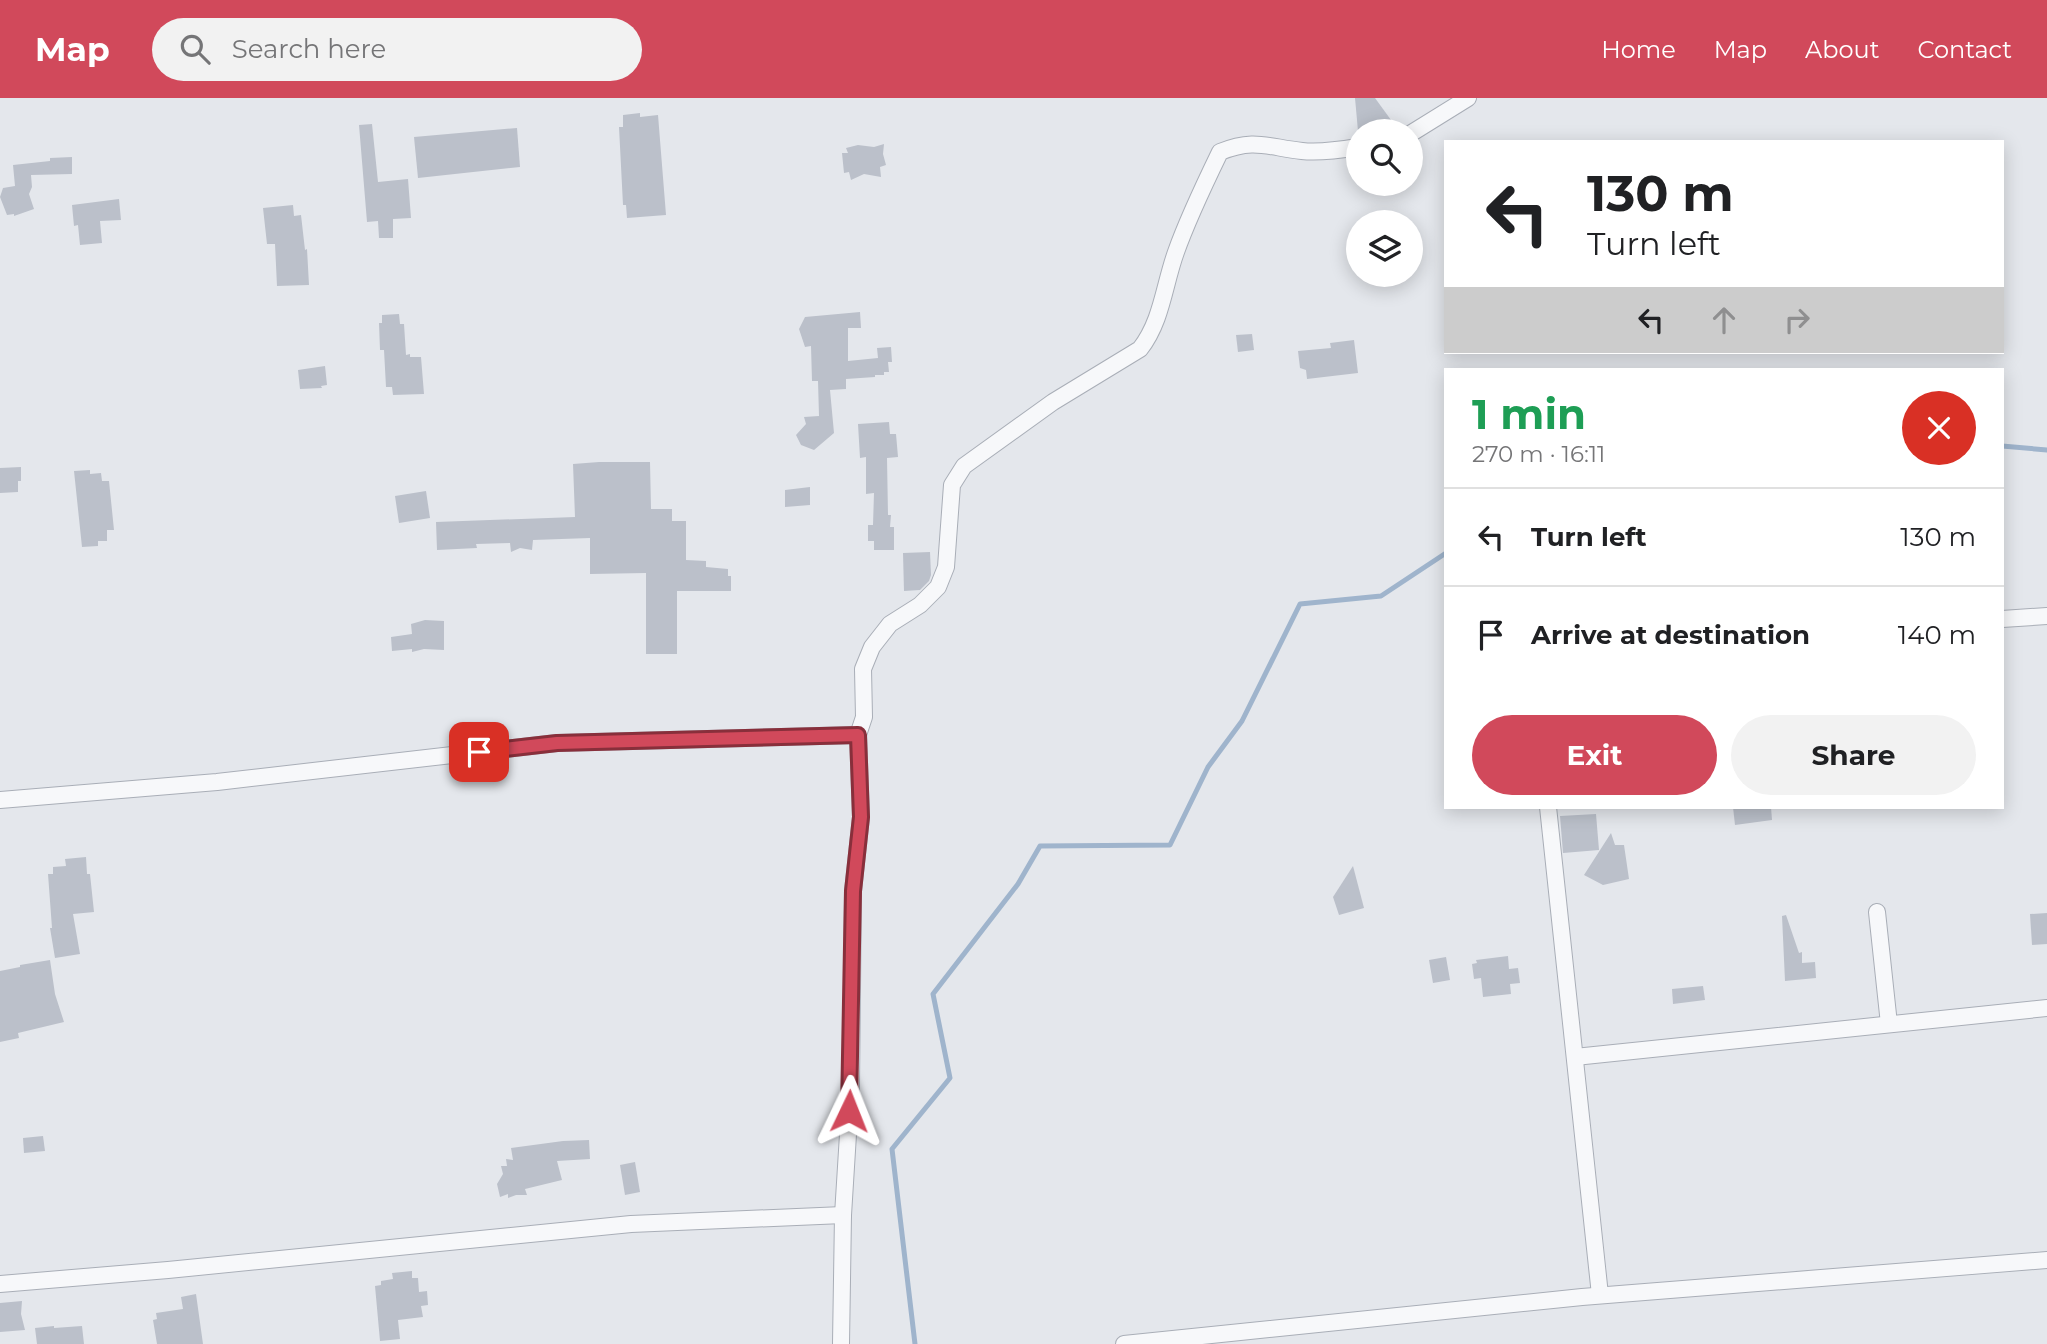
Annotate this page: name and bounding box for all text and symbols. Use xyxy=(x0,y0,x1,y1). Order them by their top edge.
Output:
search box xyxy=(152,18,642,81)
text: Map xyxy=(35,29,110,69)
icon: search xyxy=(176,30,214,68)
text: Search here xyxy=(232,33,386,65)
text: Home xyxy=(1601,35,1676,64)
text: Map xyxy=(1714,35,1767,64)
text: About xyxy=(1805,35,1879,64)
text: Contact xyxy=(1917,35,2012,64)
map controls xyxy=(1346,119,1423,287)
button: search xyxy=(1346,119,1423,196)
text: 130 m xyxy=(1587,164,1734,223)
icon: left xyxy=(1472,168,1563,259)
button: layers xyxy=(1346,210,1423,287)
text: Turn left xyxy=(1587,224,1721,263)
icon: left xyxy=(1632,301,1670,339)
icon: ahead xyxy=(1705,301,1743,339)
icon: right xyxy=(1778,301,1816,339)
text: 1 min xyxy=(1472,388,1586,440)
button: close xyxy=(1902,391,1976,465)
text: 270 m · 16:11 xyxy=(1472,440,1605,468)
icon: left xyxy=(1472,518,1510,556)
text: Turn left xyxy=(1531,521,1647,553)
text: 130 m xyxy=(1900,521,1976,553)
icon: arrive xyxy=(1472,616,1510,654)
text: Arrive at destination xyxy=(1531,619,1810,651)
text: 140 m xyxy=(1898,619,1976,651)
button: Exit xyxy=(1472,715,1717,795)
button: Share xyxy=(1731,715,1976,795)
pin xyxy=(449,722,509,782)
icon: arrive xyxy=(460,733,498,771)
position arrow xyxy=(812,1074,886,1148)

